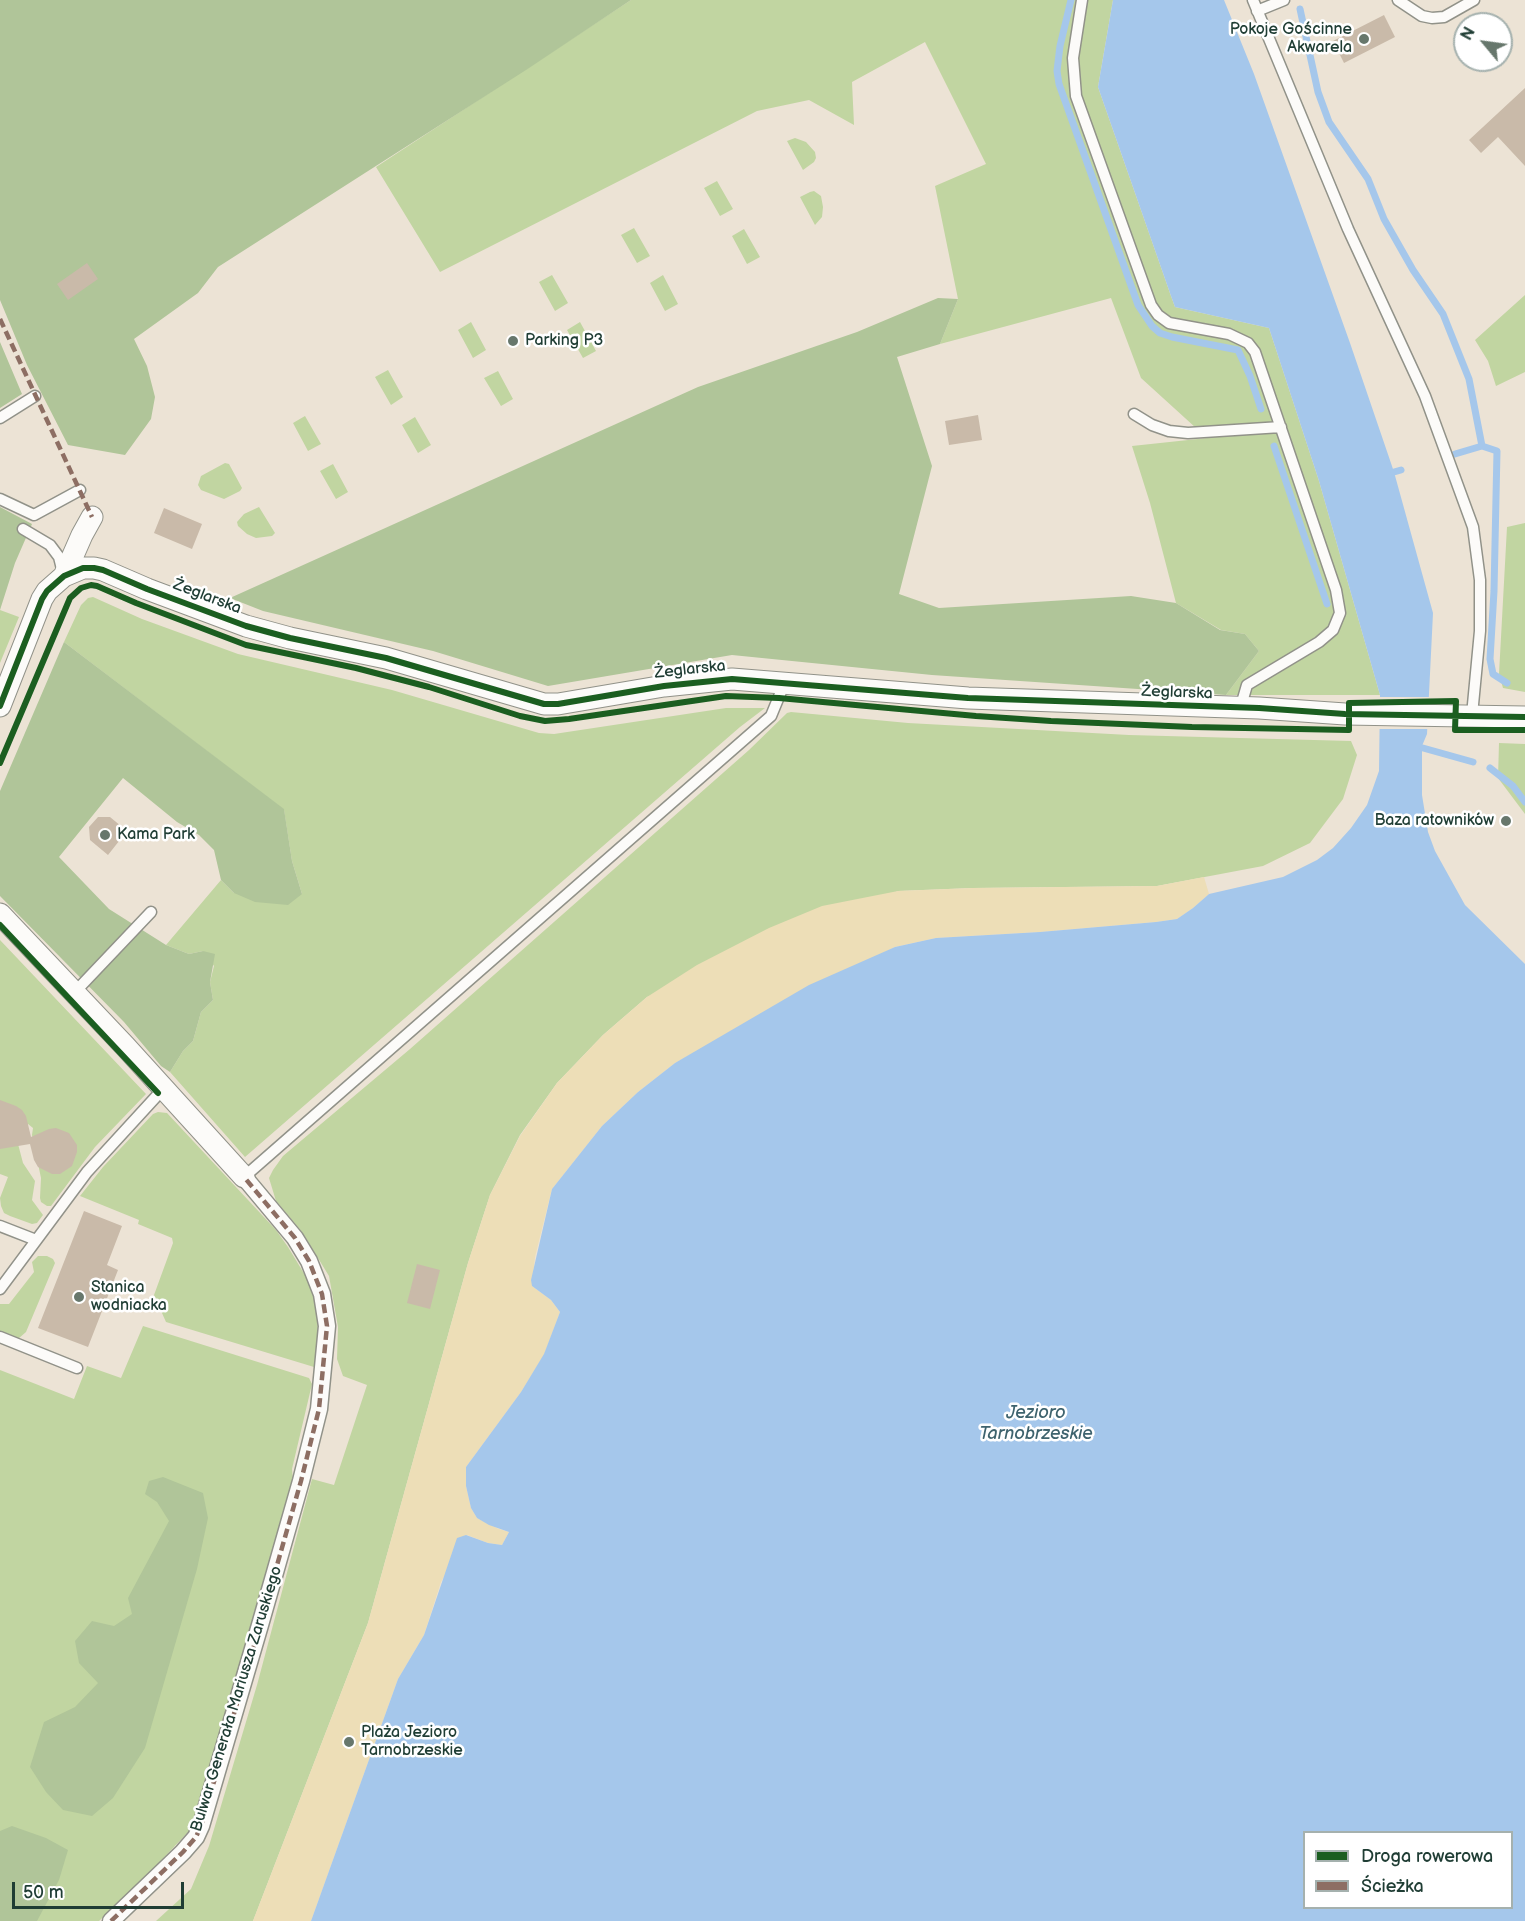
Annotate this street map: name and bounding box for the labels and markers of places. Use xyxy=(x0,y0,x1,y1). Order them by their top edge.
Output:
place label: Pokoje Gościnne Akwarela xyxy=(1230,20,1352,58)
marker: Pokoje Gościnne Akwarela xyxy=(1357,32,1371,46)
place label: Parking P3 xyxy=(525,331,603,351)
marker: Parking P3 xyxy=(506,334,520,348)
place label: Baza ratowników xyxy=(1374,811,1494,831)
marker: Baza ratowników xyxy=(1499,814,1513,828)
place label: Kama Park xyxy=(117,825,195,845)
marker: Kama Park xyxy=(98,828,112,842)
place label: Stanica wodniacka xyxy=(91,1278,167,1316)
marker: Stanica wodniacka xyxy=(72,1290,86,1304)
place label: Plaża Jezioro Tarnobrzeskie xyxy=(361,1723,463,1761)
marker: Plaża Jezioro Tarnobrzeskie xyxy=(342,1735,356,1749)

